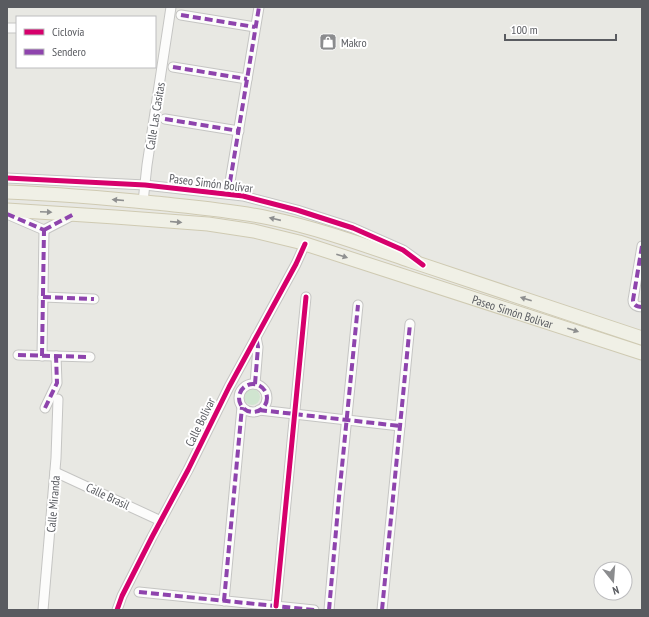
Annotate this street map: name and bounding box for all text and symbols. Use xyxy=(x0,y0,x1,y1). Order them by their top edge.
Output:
legend xyxy=(16,16,156,68)
scale bar xyxy=(505,16,616,42)
text: 100 m xyxy=(511,22,538,37)
text: Ciclovía xyxy=(52,24,84,39)
shop icon: Makro xyxy=(318,32,338,52)
place label: Makro xyxy=(341,35,367,50)
text: Sendero xyxy=(52,44,86,59)
street label: Calle Las Casitas xyxy=(142,81,168,151)
street label: Paseo Simón Bolívar xyxy=(168,170,254,196)
one-way arrow xyxy=(112,196,124,203)
one-way arrow xyxy=(40,209,52,216)
one-way arrow xyxy=(268,216,281,222)
one-way arrow xyxy=(170,219,182,225)
one-way arrow xyxy=(337,253,349,259)
street label: Paseo Simón Bolívar xyxy=(470,291,556,331)
one-way arrow xyxy=(519,295,531,301)
one-way arrow xyxy=(567,327,579,333)
street label: Calle Bolívar xyxy=(182,395,218,449)
street label: Calle Miranda xyxy=(43,475,63,533)
street label: Calle Brasil xyxy=(84,479,132,513)
north arrow xyxy=(593,561,633,601)
text: N xyxy=(611,583,621,598)

